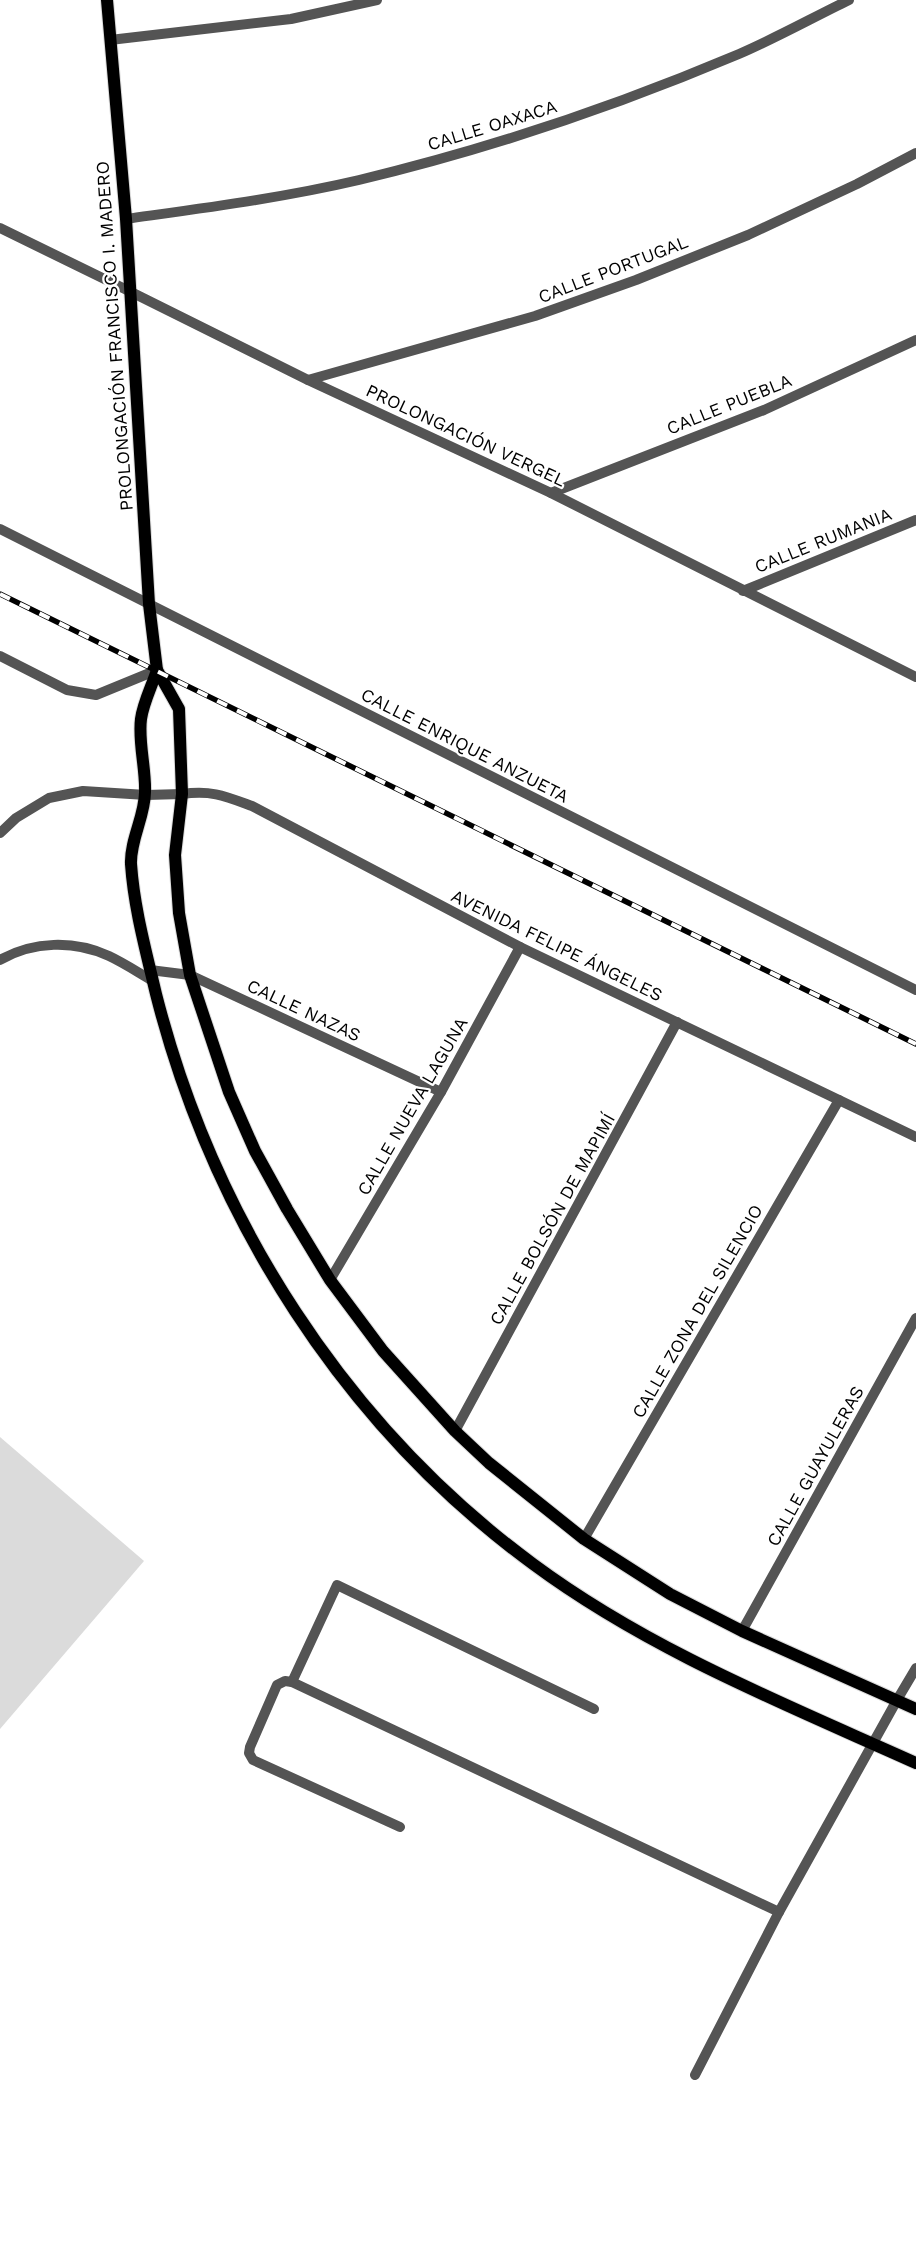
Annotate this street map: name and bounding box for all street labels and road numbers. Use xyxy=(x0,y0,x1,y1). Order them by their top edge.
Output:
street label: CALLE OAXACA xyxy=(425,95,559,155)
street label: PROLONGACIÓN FRANCISCO I. MADERO xyxy=(91,160,137,512)
street label: CALLE PORTUGAL xyxy=(535,231,691,307)
street label: CALLE PUEBLA xyxy=(663,369,795,439)
street label: PROLONGACIÓN VERGEL xyxy=(363,379,569,491)
street label: CALLE RUMANIA xyxy=(751,503,895,577)
street label: CALLE ENRIQUE ANZUETA xyxy=(358,683,572,807)
street label: AVENIDA FELIPE ÁNGELES xyxy=(448,885,666,1005)
street label: CALLE NAZAS xyxy=(244,974,364,1046)
street label: CALLE NUEVA LAGUNA xyxy=(352,1013,472,1199)
street label: CALLE BOLSÓN DE MAPIMÍ xyxy=(485,1110,619,1328)
street label: CALLE ZONA DEL SILENCIO xyxy=(627,1201,767,1421)
street label: CALLE GUAYULERAS xyxy=(762,1382,868,1550)

